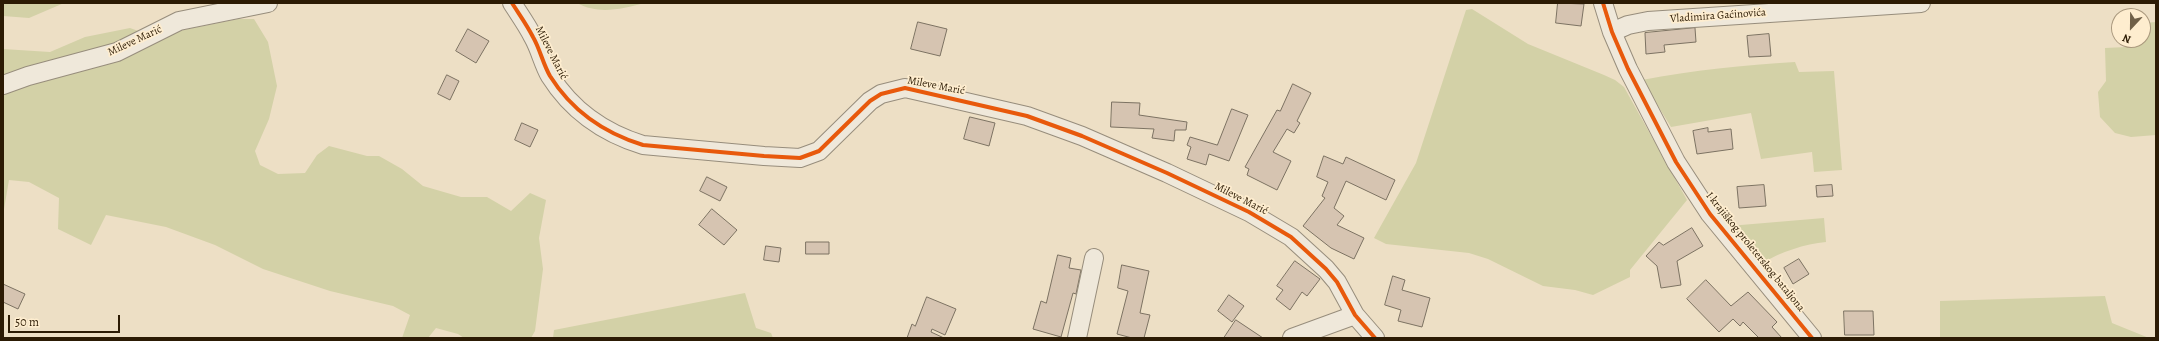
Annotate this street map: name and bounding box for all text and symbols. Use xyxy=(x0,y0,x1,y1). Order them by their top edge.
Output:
street label: Vladimira Gaćinovića xyxy=(1670,6,1766,26)
north arrow xyxy=(2111,8,2151,48)
street label: Mileve Marić xyxy=(106,23,164,59)
street label: Mileve Marić xyxy=(532,24,570,82)
text: N xyxy=(2120,30,2133,47)
street label: Mileve Marić xyxy=(906,74,966,98)
street label: Mileve Marić xyxy=(1212,180,1270,218)
street label: I krajiškog proleterskog bataljona xyxy=(1703,190,1807,314)
scale bar xyxy=(10,307,122,333)
text: 50 m xyxy=(15,314,39,330)

